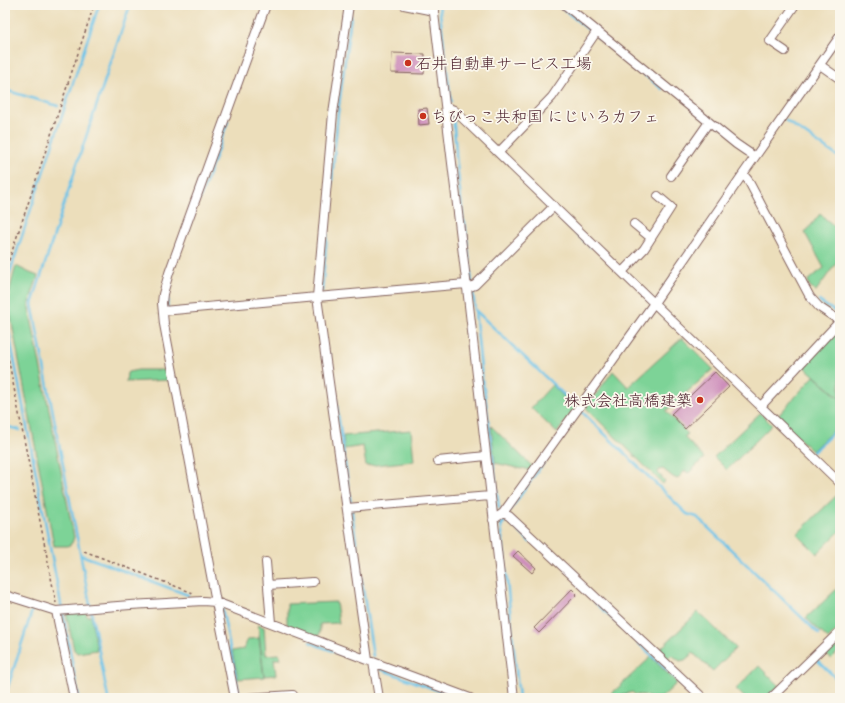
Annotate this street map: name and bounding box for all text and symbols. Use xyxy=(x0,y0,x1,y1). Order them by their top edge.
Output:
place label: 石井自動車サービス工場 xyxy=(416,54,592,75)
marker: 石井自動車サービス工場 xyxy=(403,58,413,68)
place label: ちびっこ共和国 にじいろカフェ xyxy=(431,107,659,128)
marker: ちびっこ共和国 にじいろカフェ xyxy=(418,111,428,121)
place label: 株式会社高橋建築 xyxy=(564,391,692,412)
marker: 株式会社高橋建築 xyxy=(695,395,705,405)

